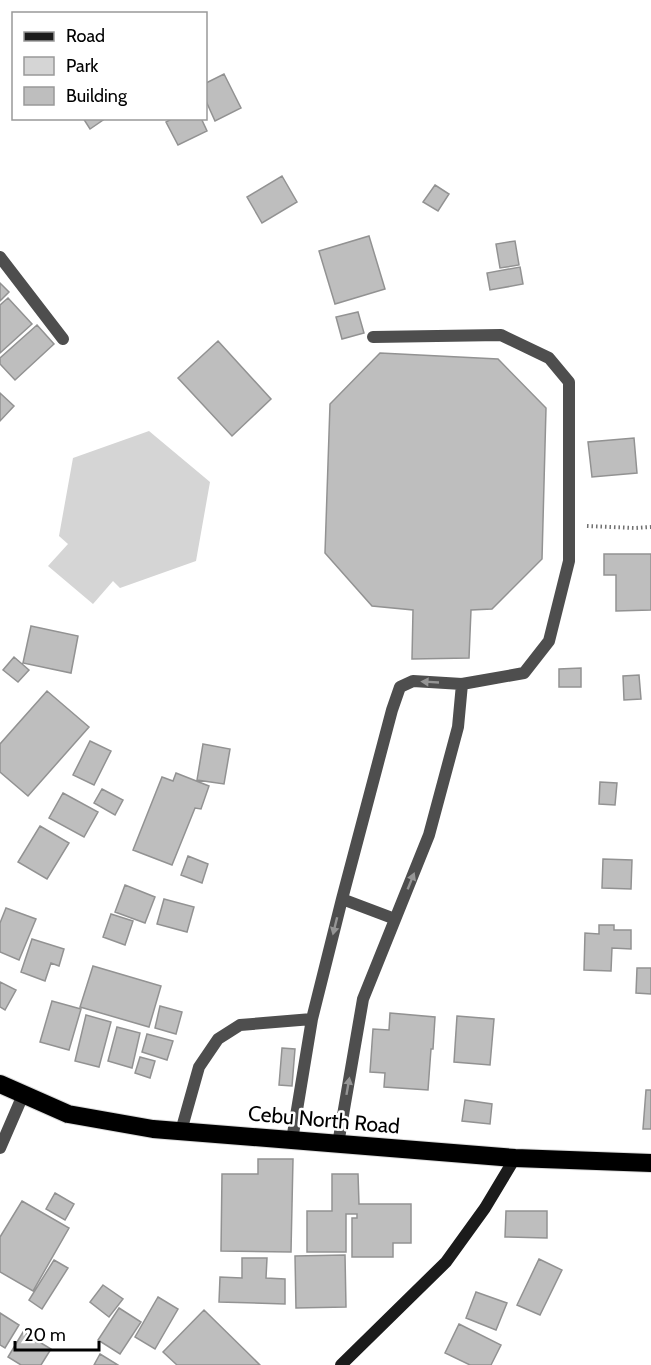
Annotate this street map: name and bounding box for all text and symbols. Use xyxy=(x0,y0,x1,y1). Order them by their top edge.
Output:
legend xyxy=(12,12,207,120)
text: Road xyxy=(66,25,105,47)
text: Park xyxy=(66,55,99,77)
text: Building xyxy=(66,85,128,107)
one-way arrow xyxy=(420,678,439,687)
one-way arrow xyxy=(406,871,416,889)
one-way arrow xyxy=(330,917,340,936)
one-way arrow xyxy=(344,1077,353,1096)
street label: Cebu North Road xyxy=(247,1100,401,1139)
scale bar xyxy=(15,1314,99,1352)
text: 20 m xyxy=(24,1324,66,1346)

